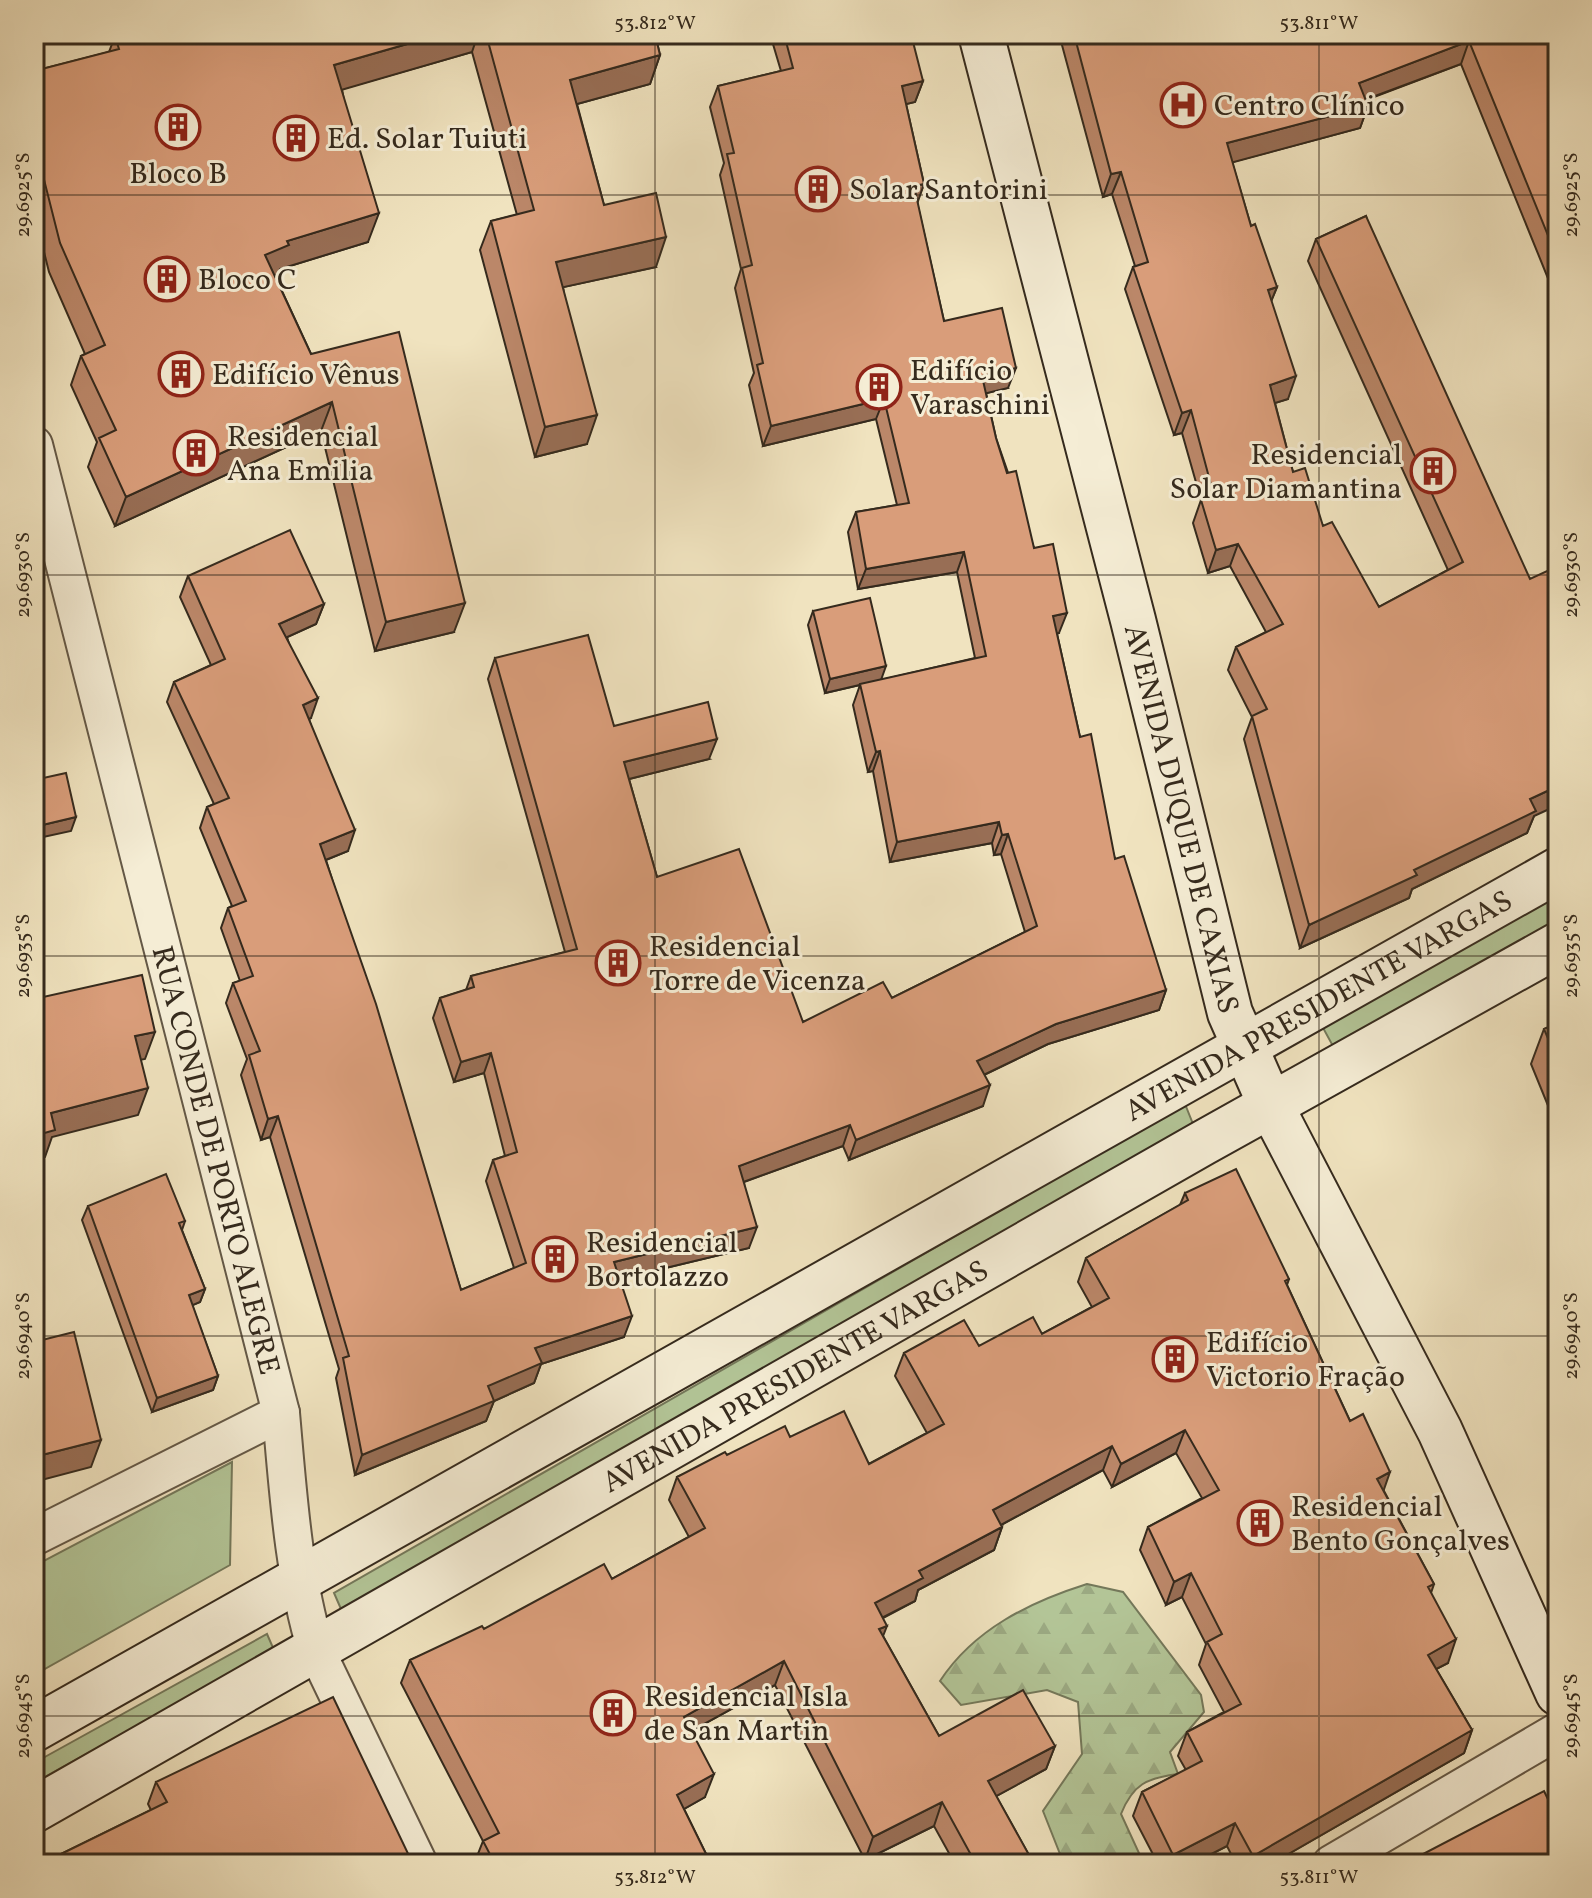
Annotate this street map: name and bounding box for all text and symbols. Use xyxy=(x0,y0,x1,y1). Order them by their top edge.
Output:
text: 53.812°W xyxy=(614,10,696,38)
text: 53.811°W xyxy=(1280,10,1358,38)
hospital icon: Centro Clínico xyxy=(1159,81,1207,129)
place label: Centro Clínico xyxy=(1214,86,1405,128)
building icon: Bloco B xyxy=(154,103,202,151)
building icon: Ed. Solar Tuiuti xyxy=(272,114,320,162)
place label: Ed. Solar Tuiuti xyxy=(327,119,527,161)
text: 29.6925°S xyxy=(10,152,38,238)
text: 29.6925°S xyxy=(1558,152,1586,238)
place label: Bloco B xyxy=(129,154,227,196)
building icon: Solar Santorini xyxy=(794,165,842,213)
place label: Solar Santorini xyxy=(849,170,1048,212)
building icon: Bloco C xyxy=(143,255,191,303)
place label: Bloco C xyxy=(198,260,297,302)
building icon: Edifício Vênus xyxy=(157,350,205,398)
place label: Edifício Varaschini xyxy=(910,351,1050,427)
place label: Edifício Vênus xyxy=(212,355,400,397)
building icon: Edifício Varaschini xyxy=(855,363,903,411)
place label: Residencial Ana Emilia xyxy=(227,417,378,493)
building icon: Residencial Ana Emilia xyxy=(172,429,220,477)
place label: Residencial Solar Diamantina xyxy=(1170,435,1402,511)
building icon: Residencial Solar Diamantina xyxy=(1409,447,1457,495)
text: 29.6930°S xyxy=(10,532,38,618)
text: 29.6930°S xyxy=(1558,532,1586,618)
street label: AVENIDA DUQUE DE CAXIAS xyxy=(1112,620,1248,1018)
street label: AVENIDA PRESIDENTE VARGAS xyxy=(1118,881,1520,1133)
text: 29.6935°S xyxy=(10,914,38,998)
text: 29.6935°S xyxy=(1558,914,1586,998)
place label: Residencial Torre de Vicenza xyxy=(649,927,866,1003)
building icon: Residencial Torre de Vicenza xyxy=(594,939,642,987)
street label: RUA CONDE DE PORTO ALEGRE xyxy=(140,942,289,1380)
place label: Residencial Bortolazzo xyxy=(586,1223,737,1299)
building icon: Residencial Bortolazzo xyxy=(531,1235,579,1283)
street label: AVENIDA PRESIDENTE VARGAS xyxy=(595,1251,997,1505)
text: 29.6940°S xyxy=(10,1292,38,1380)
text: 29.6940°S xyxy=(1558,1292,1586,1380)
place label: Edifício Victorio Fração xyxy=(1206,1323,1405,1399)
building icon: Edifício Victorio Fração xyxy=(1151,1335,1199,1383)
place label: Residencial Bento Gonçalves xyxy=(1291,1487,1510,1563)
building icon: Residencial Bento Gonçalves xyxy=(1236,1499,1284,1547)
text: 29.6945°S xyxy=(10,1673,38,1759)
text: 29.6945°S xyxy=(1558,1673,1586,1759)
place label: Residencial Isla de San Martin xyxy=(644,1677,849,1753)
building icon: Residencial Isla de San Martin xyxy=(589,1689,637,1737)
text: 53.812°W xyxy=(614,1864,696,1892)
text: 53.811°W xyxy=(1280,1864,1358,1892)

